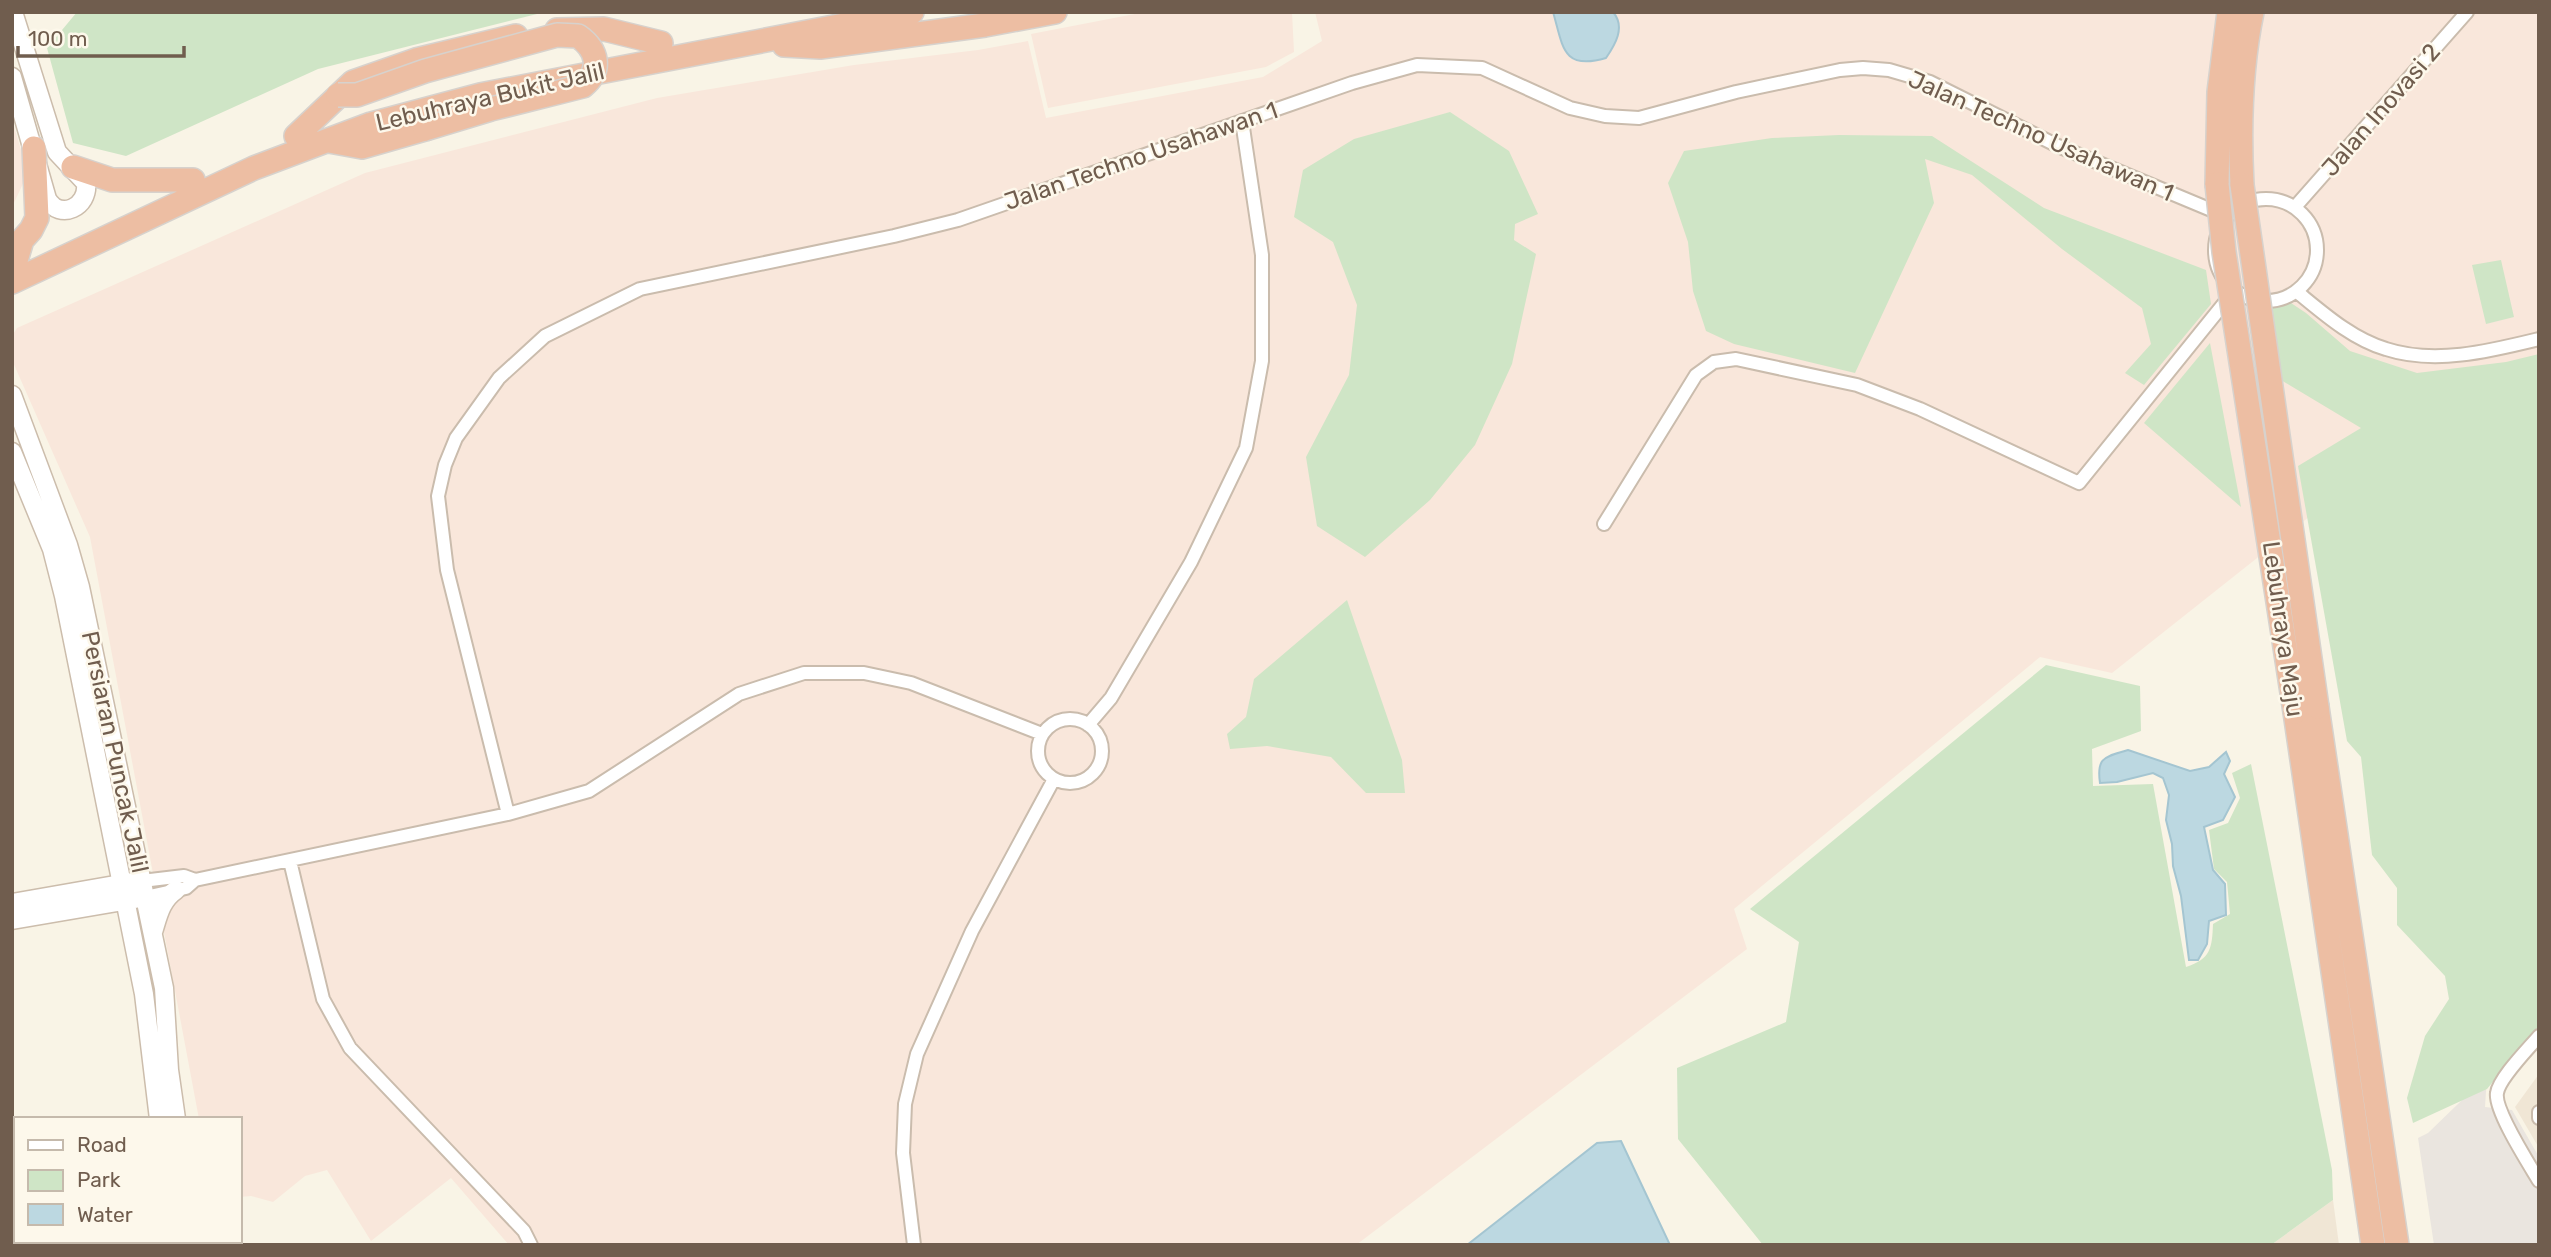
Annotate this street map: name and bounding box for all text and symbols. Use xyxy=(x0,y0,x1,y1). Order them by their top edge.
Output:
scale bar xyxy=(18,14,184,58)
text: 100 m xyxy=(28,26,87,51)
street label: Jalan Inovasi 2 xyxy=(2316,38,2446,182)
street label: Lebuhraya Bukit Jalil xyxy=(373,57,607,137)
street label: Jalan Techno Usahawan 1 xyxy=(1904,65,2178,207)
street label: Jalan Techno Usahawan 1 xyxy=(1001,96,1281,216)
street label: Lebuhraya Maju xyxy=(2257,539,2309,719)
street label: Persiaran Puncak Jalil xyxy=(76,629,154,875)
legend xyxy=(14,1117,242,1243)
text: Road xyxy=(77,1132,127,1157)
text: Park xyxy=(77,1167,121,1192)
text: Water xyxy=(77,1202,133,1227)

